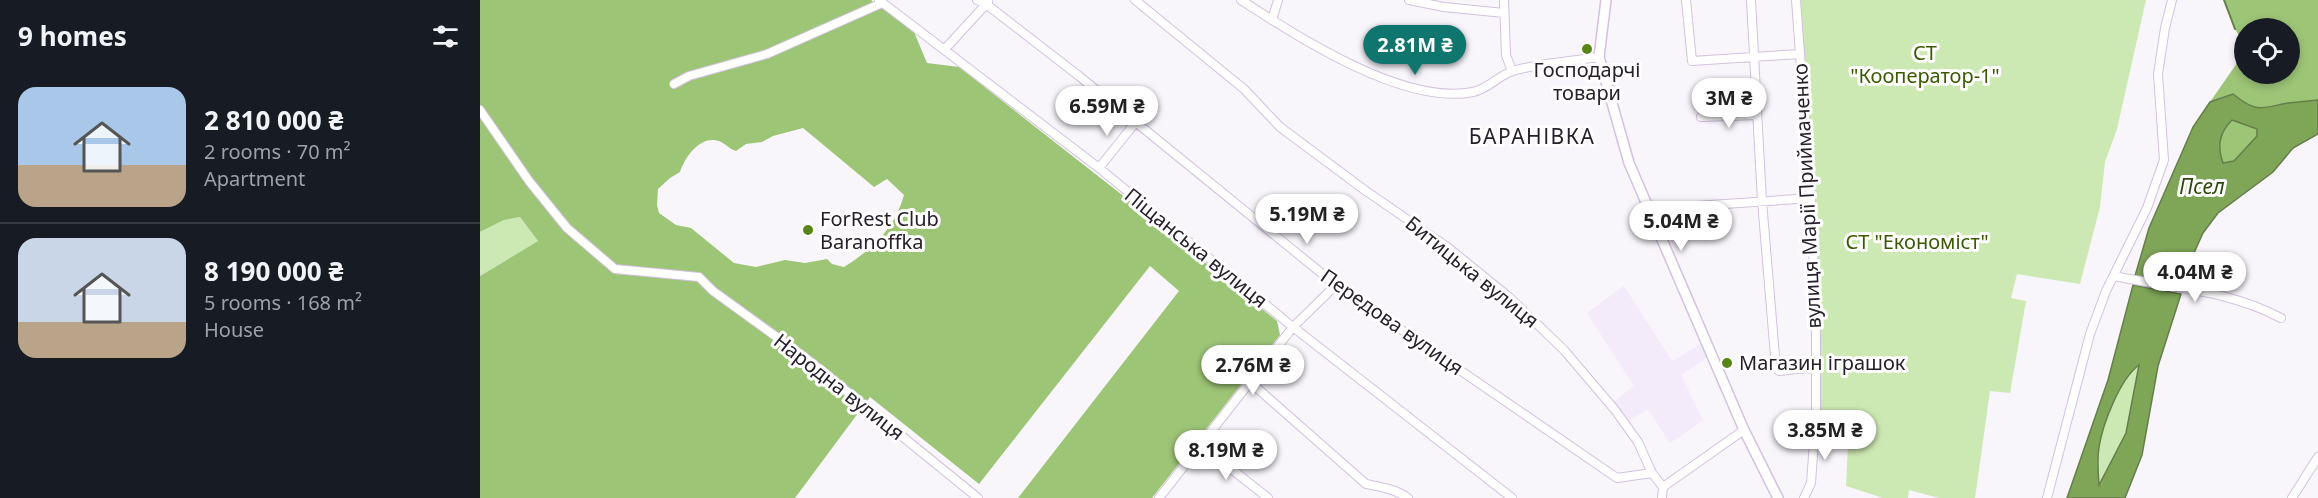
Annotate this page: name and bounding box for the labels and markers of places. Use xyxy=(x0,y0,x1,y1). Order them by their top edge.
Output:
pin: 2.81M ₴ xyxy=(1360,25,1470,76)
marker: Господарчі товари xyxy=(1580,42,1594,56)
place label: Господарчі товари xyxy=(1533,56,1641,106)
pin: 3M ₴ xyxy=(1693,78,1765,129)
pin: 6.59M ₴ xyxy=(1052,86,1162,137)
pin: 5.19M ₴ xyxy=(1252,194,1362,245)
pin: 5.04M ₴ xyxy=(1626,201,1736,252)
place label: ForRest Club Baranoffka xyxy=(820,205,939,255)
marker: ForRest Club Baranoffka xyxy=(801,223,815,237)
pin: 4.04M ₴ xyxy=(2140,252,2250,303)
pin: 2.76M ₴ xyxy=(1198,345,1308,396)
place label: Магазин іграшок xyxy=(1739,349,1906,376)
marker: Магазин іграшок xyxy=(1720,356,1734,370)
pin: 3.85M ₴ xyxy=(1770,410,1880,461)
pin: 8.19M ₴ xyxy=(1171,430,1281,481)

